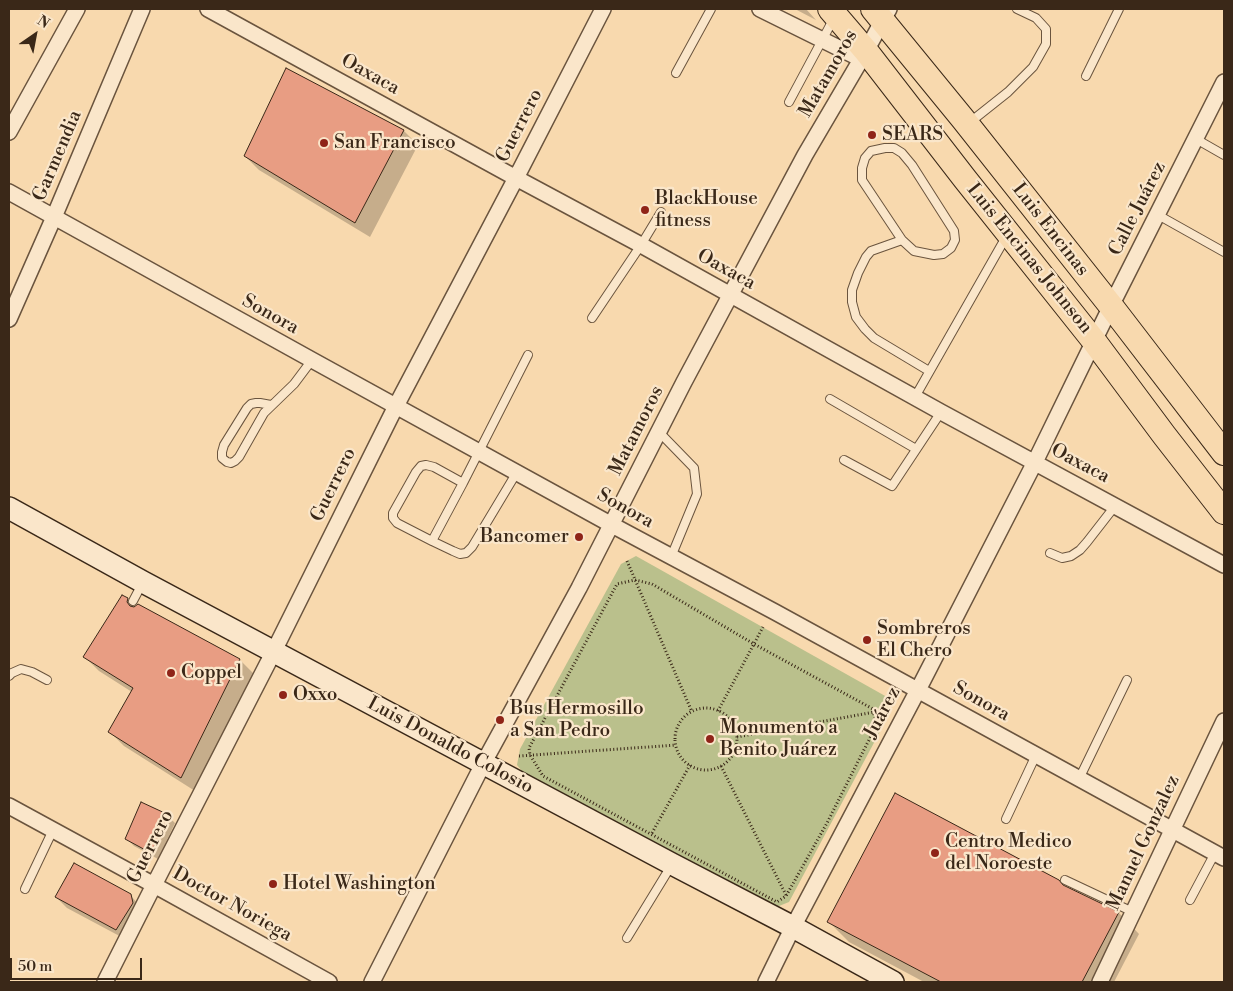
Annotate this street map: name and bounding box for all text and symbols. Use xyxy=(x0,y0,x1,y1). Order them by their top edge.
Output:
north arrow xyxy=(10,10,60,60)
text: N xyxy=(34,12,53,33)
street label: Matamoros xyxy=(795,26,863,122)
street label: Oaxaca xyxy=(337,50,403,100)
street label: Guerrero xyxy=(492,85,548,167)
street label: Garmendia xyxy=(29,107,87,205)
place label: SEARS xyxy=(882,124,943,146)
marker: SEARS xyxy=(866,129,878,141)
place label: San Francisco xyxy=(334,132,456,154)
marker: San Francisco xyxy=(318,137,330,149)
street label: Calle Juárez xyxy=(1105,158,1171,260)
street label: Luis Encinas Johnson xyxy=(961,179,1097,339)
street label: Luis Encinas xyxy=(1007,179,1093,281)
place label: BlackHouse fitness xyxy=(655,188,758,232)
marker: BlackHouse fitness xyxy=(639,204,651,216)
street label: Oaxaca xyxy=(693,245,759,295)
street label: Sonora xyxy=(238,290,302,340)
street label: Matamoros xyxy=(605,382,669,480)
street label: Oaxaca xyxy=(1047,439,1113,489)
street label: Guerrero xyxy=(306,444,362,526)
street label: Sonora xyxy=(593,484,657,534)
place label: Bancomer xyxy=(480,526,569,548)
marker: Bancomer xyxy=(573,531,585,543)
place label: Sombreros El Chero xyxy=(877,618,971,662)
marker: Sombreros El Chero xyxy=(861,634,873,646)
place label: Coppel xyxy=(181,662,242,684)
marker: Coppel xyxy=(165,667,177,679)
street label: Sonora xyxy=(949,677,1013,727)
street label: Juárez xyxy=(860,683,906,743)
place label: Oxxo xyxy=(293,684,337,706)
marker: Oxxo xyxy=(277,689,289,701)
street label: Luis Donaldo Colosio xyxy=(363,693,537,799)
place label: Bus Hermosillo a San Pedro xyxy=(510,698,644,742)
marker: Bus Hermosillo a San Pedro xyxy=(494,714,506,726)
place label: Monumento a Benito Juárez xyxy=(720,717,838,761)
marker: Monumento a Benito Juárez xyxy=(704,733,716,745)
street label: Manuel Gonzalez xyxy=(1103,772,1185,914)
street label: Guerrero xyxy=(123,806,179,888)
place label: Centro Medico del Noroeste xyxy=(945,831,1072,875)
marker: Centro Medico del Noroeste xyxy=(929,847,941,859)
street label: Doctor Noriega xyxy=(168,863,296,947)
place label: Hotel Washington xyxy=(283,873,436,895)
marker: Hotel Washington xyxy=(267,878,279,890)
scale bar xyxy=(12,948,145,980)
text: 50 m xyxy=(18,957,52,976)

